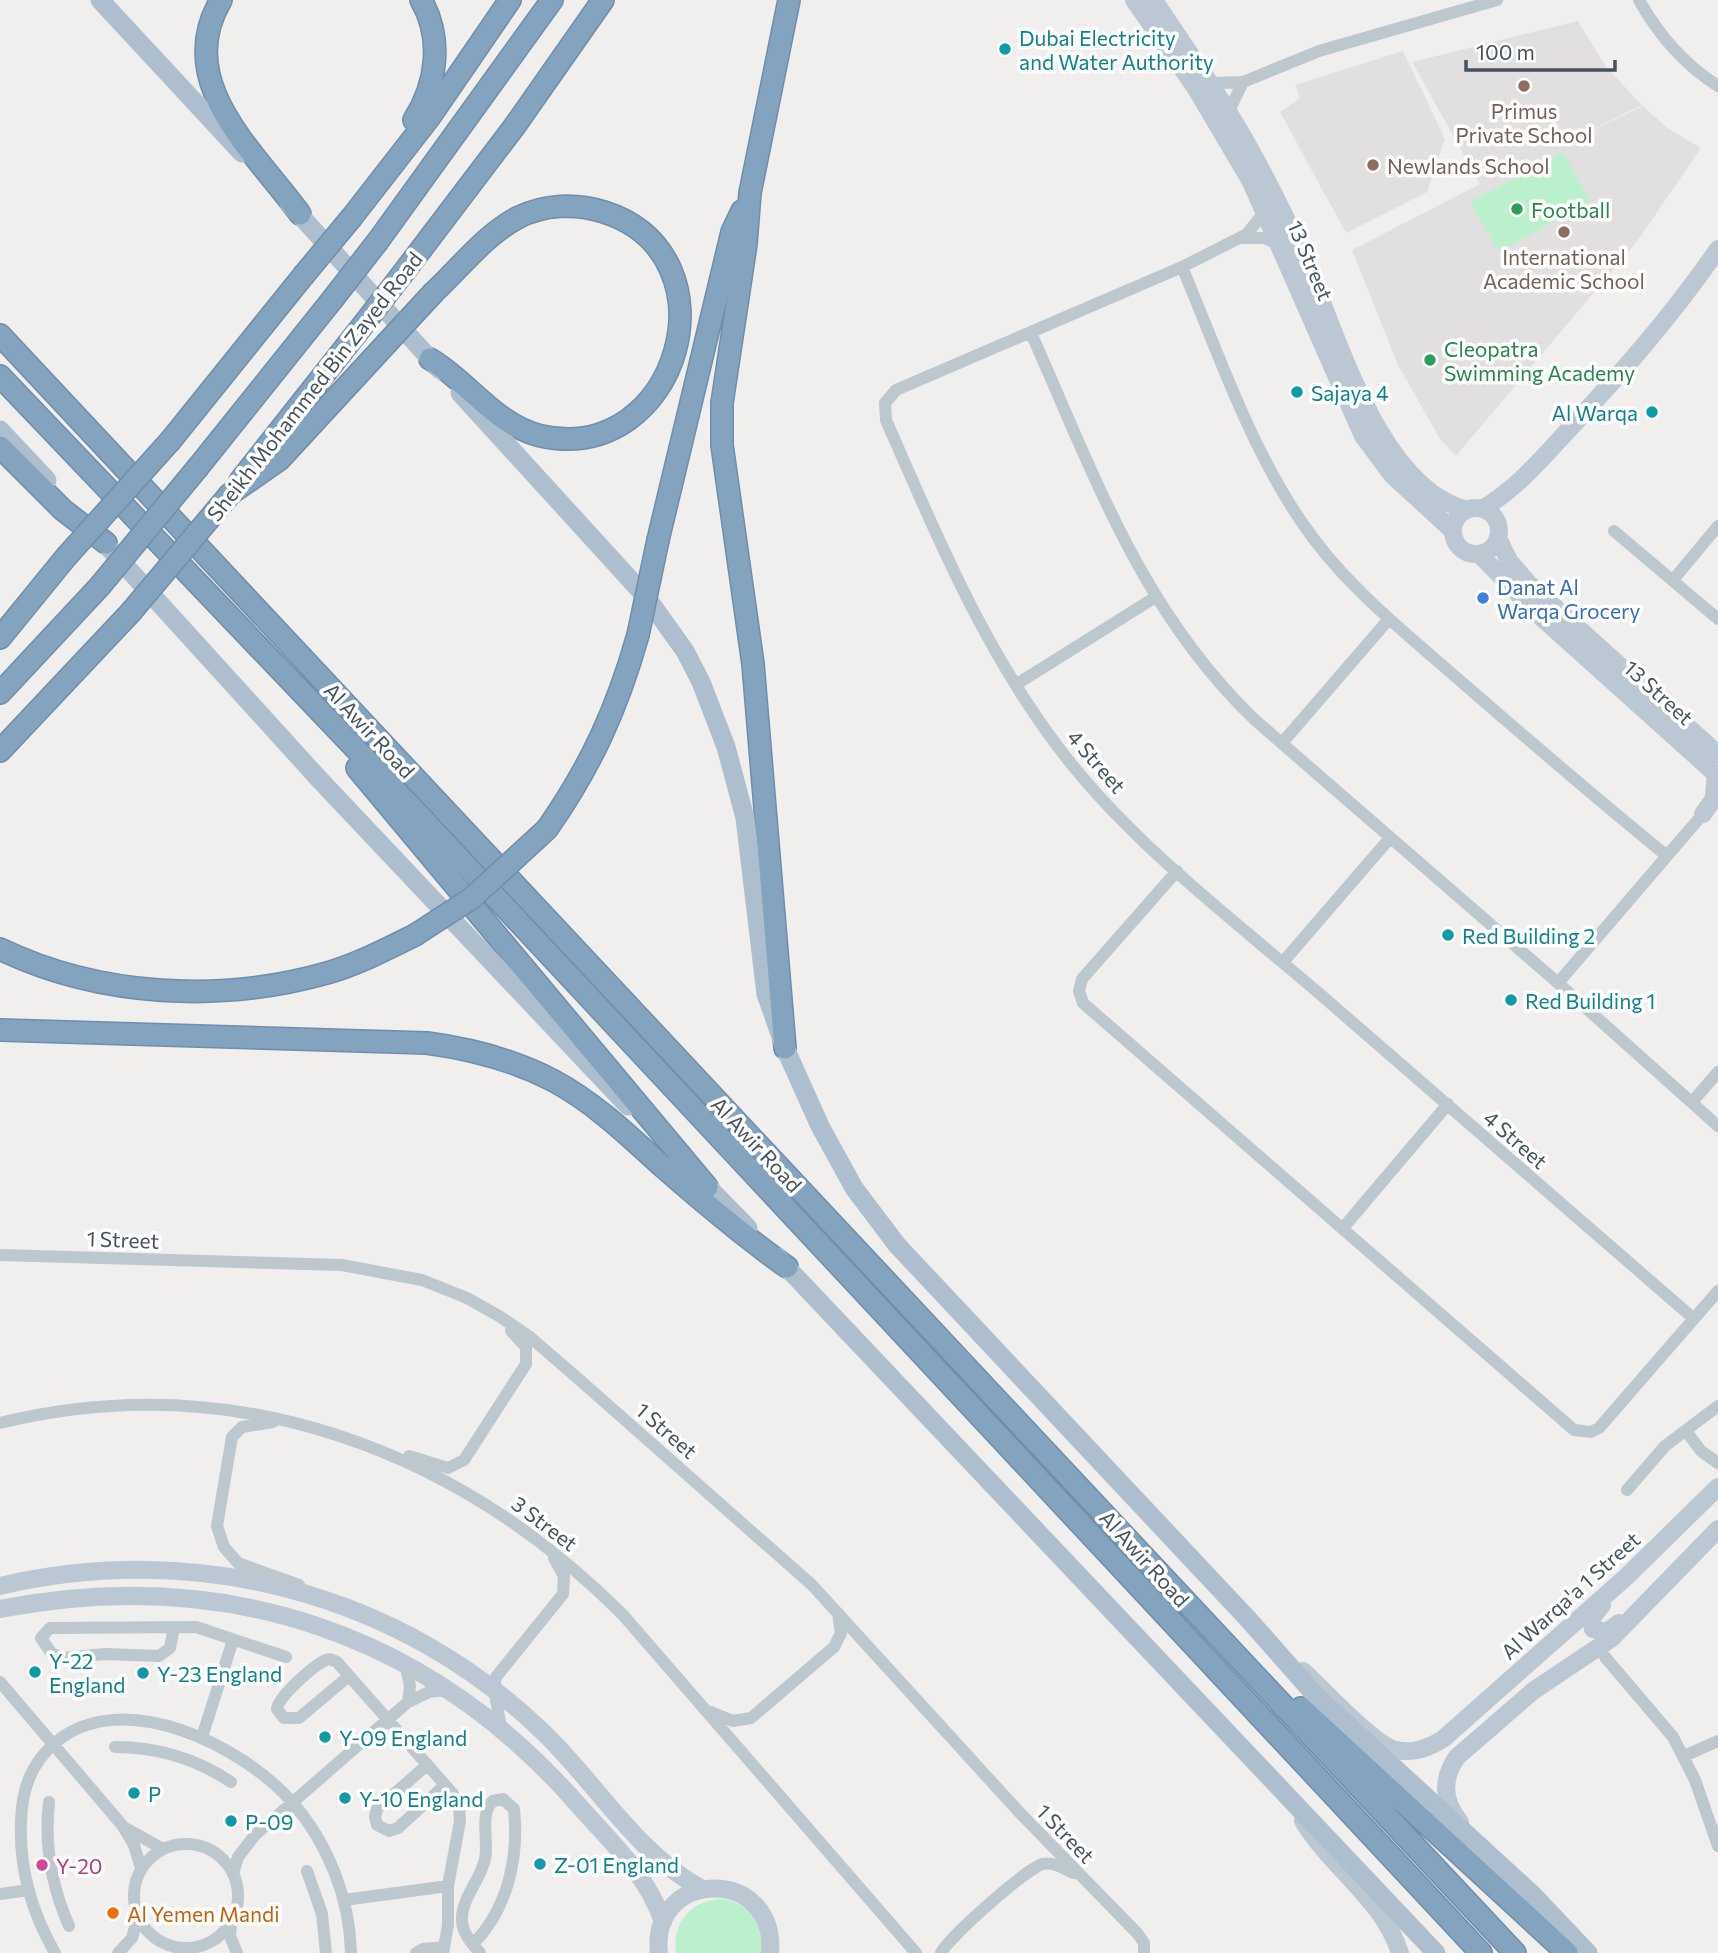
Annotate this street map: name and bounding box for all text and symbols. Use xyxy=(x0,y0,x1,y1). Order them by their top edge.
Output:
place label: Dubai Electricity and Water Authority xyxy=(1019,25,1214,74)
scale bar xyxy=(1466,28,1615,72)
text: 100 m xyxy=(1476,39,1535,64)
marker: Dubai Electricity and Water Authority xyxy=(997,41,1013,57)
marker: Primus Private School xyxy=(1516,78,1532,94)
place label: Primus Private School xyxy=(1455,98,1593,147)
place label: Newlands School xyxy=(1387,153,1550,178)
marker: Newlands School xyxy=(1365,157,1381,173)
place label: Football xyxy=(1531,197,1610,222)
marker: Football xyxy=(1509,201,1525,217)
street label: 13 Street xyxy=(1283,216,1339,304)
marker: International Academic School xyxy=(1556,224,1572,240)
place label: International Academic School xyxy=(1483,244,1645,293)
street label: Sheikh Mohammed Bin Zayed Road xyxy=(201,247,427,525)
place label: Cleopatra Swimming Academy xyxy=(1444,336,1635,385)
marker: Cleopatra Swimming Academy xyxy=(1422,352,1438,368)
place label: Sajaya 4 xyxy=(1311,380,1389,405)
marker: Sajaya 4 xyxy=(1289,384,1305,400)
place label: Al Warqa xyxy=(1552,400,1638,425)
marker: Al Warqa xyxy=(1644,404,1660,420)
place label: Danat Al Warqa Grocery xyxy=(1497,574,1640,623)
marker: Danat Al Warqa Grocery xyxy=(1475,590,1491,606)
street label: 13 Street xyxy=(1619,654,1699,730)
street label: Al Awir Road xyxy=(320,677,420,783)
street label: 4 Street xyxy=(1063,724,1131,798)
place label: Red Building 2 xyxy=(1462,923,1595,948)
marker: Red Building 2 xyxy=(1440,927,1456,943)
place label: Red Building 1 xyxy=(1525,988,1656,1013)
marker: Red Building 1 xyxy=(1503,992,1519,1008)
street label: Al Awir Road xyxy=(707,1091,807,1197)
street label: 4 Street xyxy=(1479,1105,1553,1173)
street label: 1 Street xyxy=(86,1225,160,1253)
street label: 1 Street xyxy=(631,1397,703,1463)
street label: 3 Street xyxy=(507,1490,583,1556)
street label: Al Awir Road xyxy=(1095,1505,1195,1611)
street label: Al Warqa'a 1 Street xyxy=(1495,1526,1645,1664)
place label: Y-22 England xyxy=(49,1648,125,1697)
place label: Y-23 England xyxy=(157,1661,282,1686)
marker: Y-22 England xyxy=(27,1664,43,1680)
marker: Y-23 England xyxy=(135,1665,151,1681)
place label: Y-09 England xyxy=(339,1725,467,1750)
marker: Y-09 England xyxy=(317,1729,333,1745)
place label: P xyxy=(148,1781,161,1806)
marker: P xyxy=(126,1785,142,1801)
place label: Y-10 England xyxy=(359,1786,483,1811)
marker: Y-10 England xyxy=(337,1790,353,1806)
street label: 1 Street xyxy=(1032,1798,1100,1868)
place label: P-09 xyxy=(245,1809,294,1834)
marker: P-09 xyxy=(223,1813,239,1829)
place label: Z-01 England xyxy=(554,1852,679,1877)
place label: Y-20 xyxy=(56,1853,103,1878)
marker: Z-01 England xyxy=(532,1856,548,1872)
marker: Y-20 xyxy=(34,1857,50,1873)
place label: Al Yemen Mandi xyxy=(127,1901,280,1926)
marker: Al Yemen Mandi xyxy=(105,1905,121,1921)

